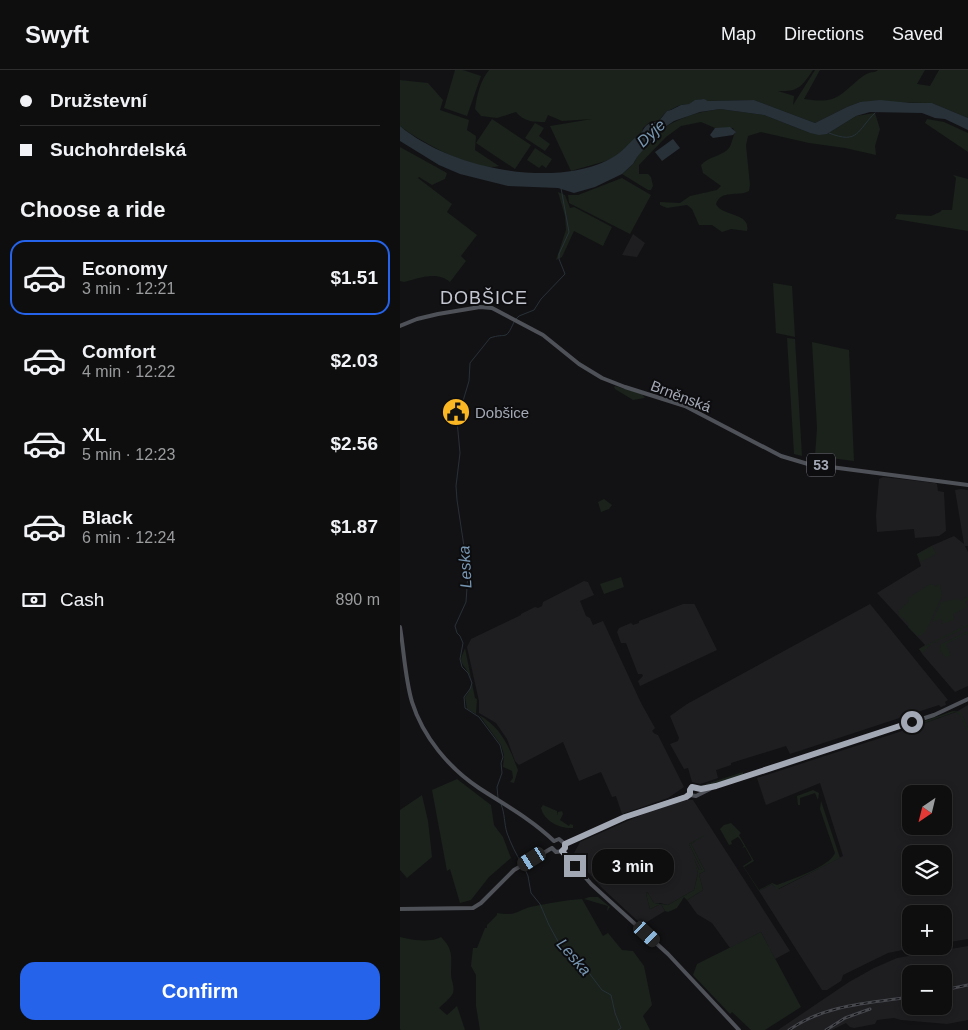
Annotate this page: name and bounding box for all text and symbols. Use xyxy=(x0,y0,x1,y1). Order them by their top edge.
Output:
text: Swyft xyxy=(25,21,89,48)
text: Map xyxy=(721,24,756,44)
text: Directions xyxy=(784,24,864,44)
text: Saved xyxy=(892,24,943,44)
text: Družstevní xyxy=(50,90,147,111)
water label: Dyje xyxy=(633,116,669,150)
text: Suchohrdelská xyxy=(50,139,186,160)
text: Choose a ride xyxy=(20,197,165,222)
icon: car xyxy=(22,255,67,300)
text: Economy xyxy=(82,258,168,279)
text: $1.51 xyxy=(330,267,378,288)
text: 3 min · 12:21 xyxy=(82,280,175,297)
district label: DOBŠICE xyxy=(440,287,528,308)
icon: car xyxy=(22,338,67,383)
text: Comfort xyxy=(82,341,156,362)
text: $2.03 xyxy=(330,350,378,371)
text: 4 min · 12:22 xyxy=(82,363,175,380)
street label: Brněnská xyxy=(648,377,714,416)
public building icon: Dobšice xyxy=(441,397,471,427)
place label: Dobšice xyxy=(475,404,529,421)
icon: car xyxy=(22,421,67,466)
text: XL xyxy=(82,424,106,445)
text: $2.56 xyxy=(330,433,378,454)
text: 5 min · 12:23 xyxy=(82,446,175,463)
road number: 53 xyxy=(807,454,835,476)
icon: car xyxy=(22,504,67,549)
text: Black xyxy=(82,507,133,528)
text: $1.87 xyxy=(330,516,378,537)
text: 6 min · 12:24 xyxy=(82,529,175,546)
water label: Leska xyxy=(455,545,475,589)
icon: cash xyxy=(20,586,48,614)
text: Cash xyxy=(60,589,104,610)
text: 890 m xyxy=(336,591,380,608)
route start xyxy=(901,711,923,733)
north arrow xyxy=(902,785,952,835)
map controls xyxy=(902,785,952,1015)
car xyxy=(515,845,548,873)
button: layers xyxy=(902,845,952,895)
callout: 3 min xyxy=(592,848,675,884)
route end xyxy=(564,855,586,877)
text: 3 min xyxy=(612,858,654,875)
button: + xyxy=(902,905,952,955)
car xyxy=(630,918,663,950)
water label: Leska xyxy=(554,935,594,979)
button: Confirm xyxy=(20,962,380,1020)
button: − xyxy=(902,965,952,1015)

